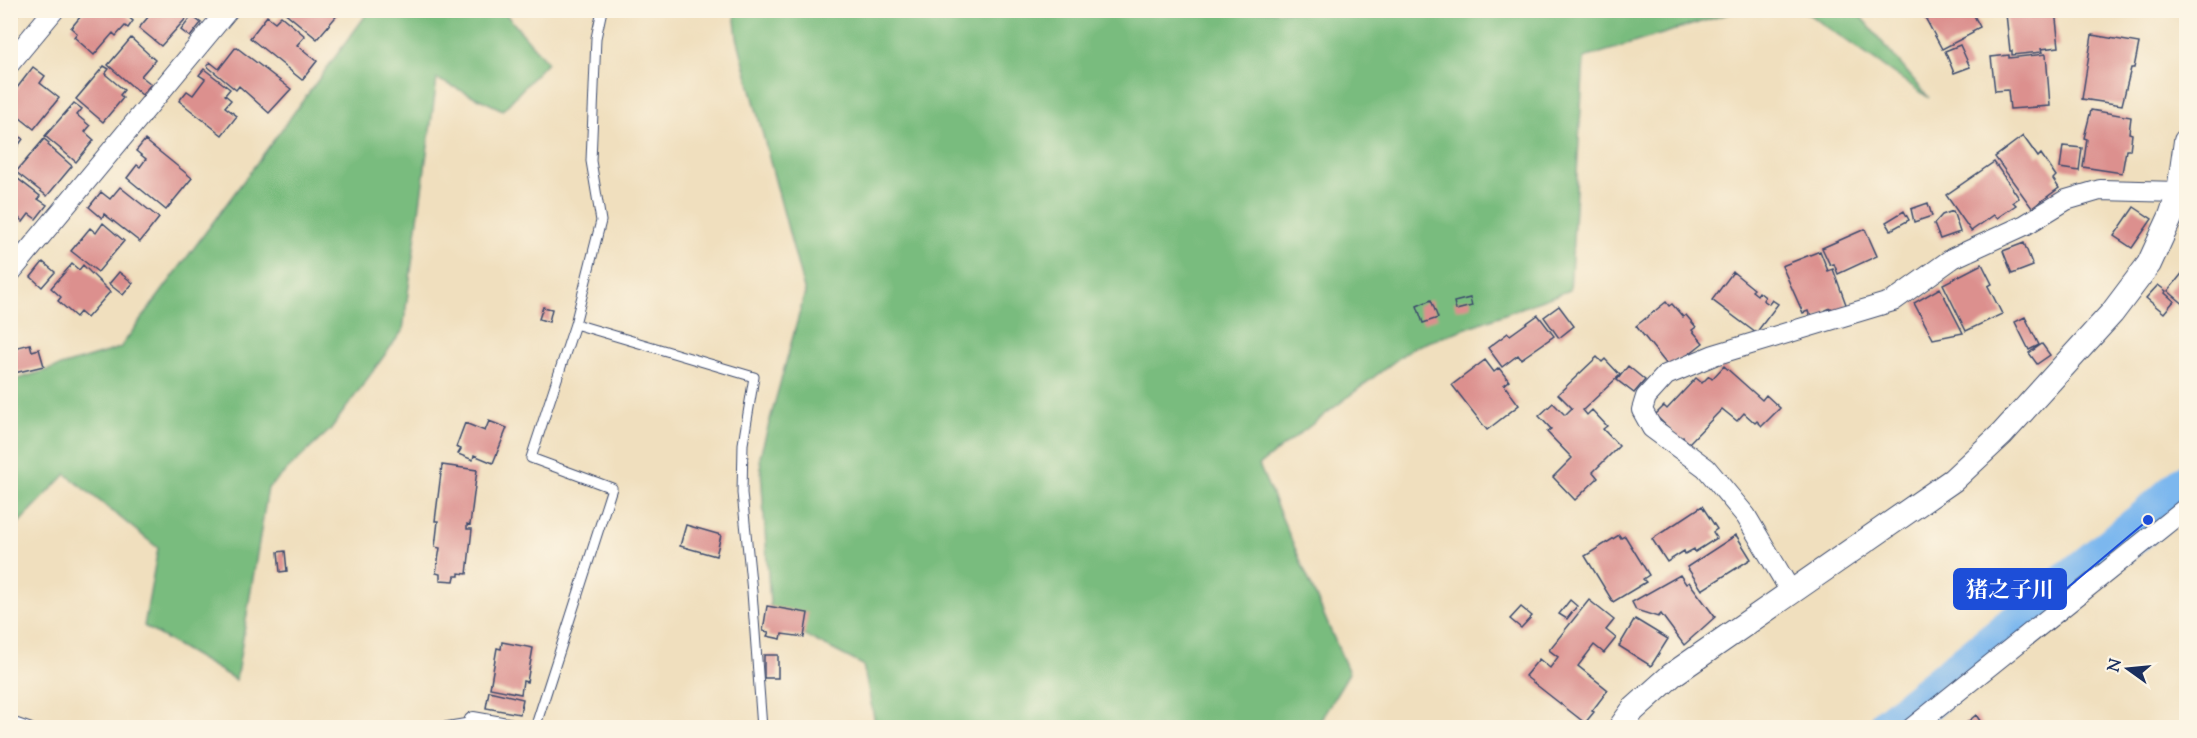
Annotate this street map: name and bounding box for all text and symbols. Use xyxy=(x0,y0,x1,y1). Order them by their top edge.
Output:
callout: 猪之子川 xyxy=(1954,569,2066,609)
text: 猪之子川 xyxy=(1966,576,2054,608)
north arrow xyxy=(2098,639,2158,699)
text: N xyxy=(2103,656,2129,675)

